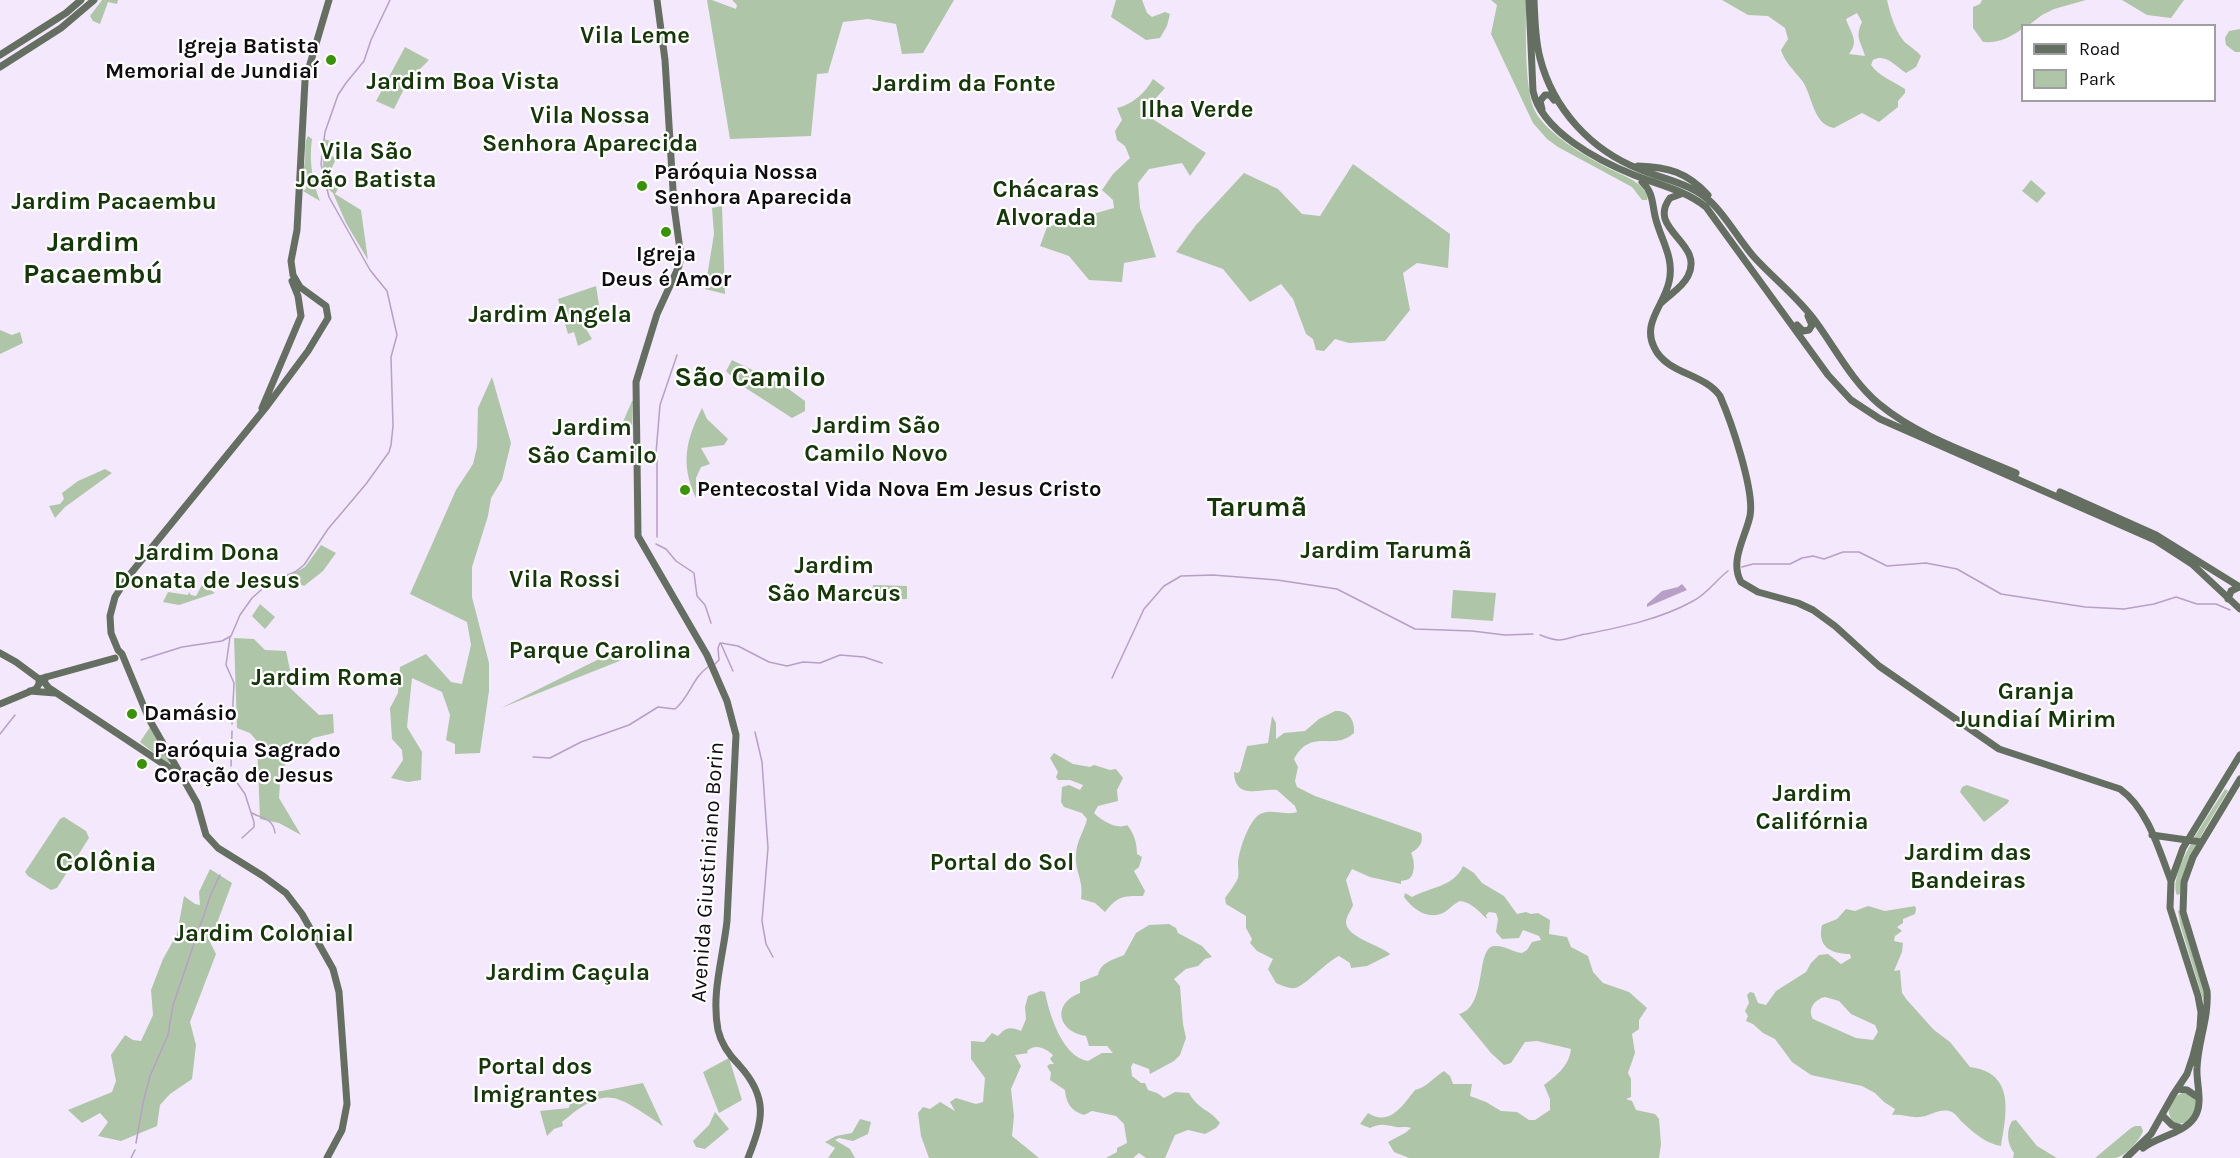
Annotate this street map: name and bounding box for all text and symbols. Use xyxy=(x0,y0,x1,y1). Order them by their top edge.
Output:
district label: Vila Leme xyxy=(580,22,690,50)
legend xyxy=(2021,24,2216,102)
place label: Igreja Batista Memorial de Jundiaí xyxy=(105,34,319,86)
text: Road xyxy=(2079,38,2120,60)
marker: Igreja Batista Memorial de Jundiaí xyxy=(324,53,338,67)
district label: Jardim Boa Vista xyxy=(366,68,560,96)
text: Park xyxy=(2079,68,2116,90)
district label: Jardim da Fonte xyxy=(872,70,1056,98)
district label: Ilha Verde xyxy=(1141,96,1253,124)
district label: Vila Nossa Senhora Aparecida xyxy=(482,102,698,158)
district label: Vila São João Batista xyxy=(295,138,437,194)
place label: Paróquia Nossa Senhora Aparecida xyxy=(654,160,852,212)
district label: Chácaras Alvorada xyxy=(992,176,1100,232)
marker: Paróquia Nossa Senhora Aparecida xyxy=(635,179,649,193)
district label: Jardim Pacaembu xyxy=(11,188,217,216)
marker: Igreja Deus é Amor xyxy=(659,225,673,239)
district label: Jardim Pacaembú xyxy=(23,226,163,292)
place label: Igreja Deus é Amor xyxy=(601,242,731,294)
district label: Jardim Angela xyxy=(468,301,632,329)
district label: São Camilo xyxy=(674,361,826,395)
district label: Jardim São Camilo Novo xyxy=(804,412,948,468)
district label: Jardim São Camilo xyxy=(527,414,657,470)
place label: Pentecostal Vida Nova Em Jesus Cristo xyxy=(697,477,1101,503)
marker: Pentecostal Vida Nova Em Jesus Cristo xyxy=(678,483,692,497)
district label: Tarumã xyxy=(1207,491,1307,525)
district label: Jardim Tarumã xyxy=(1300,537,1472,565)
district label: Jardim Dona Donata de Jesus xyxy=(114,539,300,595)
district label: Jardim São Marcus xyxy=(767,552,901,608)
district label: Vila Rossi xyxy=(509,566,621,594)
district label: Parque Carolina xyxy=(509,637,691,665)
district label: Jardim Roma xyxy=(251,664,403,692)
district label: Granja Jundiaí Mirim xyxy=(1956,678,2116,734)
place label: Damásio xyxy=(144,701,237,727)
marker: Damásio xyxy=(125,707,139,721)
place label: Paróquia Sagrado Coração de Jesus xyxy=(154,738,341,790)
street label: Avenida Giustiniano Borin xyxy=(686,741,730,1003)
marker: Paróquia Sagrado Coração de Jesus xyxy=(135,757,149,771)
district label: Jardim Califórnia xyxy=(1755,780,1869,836)
district label: Jardim das Bandeiras xyxy=(1905,839,2031,895)
district label: Colônia xyxy=(56,846,156,880)
district label: Portal do Sol xyxy=(930,849,1074,877)
district label: Jardim Colonial xyxy=(174,920,354,948)
district label: Jardim Caçula xyxy=(486,959,650,987)
district label: Portal dos Imigrantes xyxy=(472,1053,598,1109)

